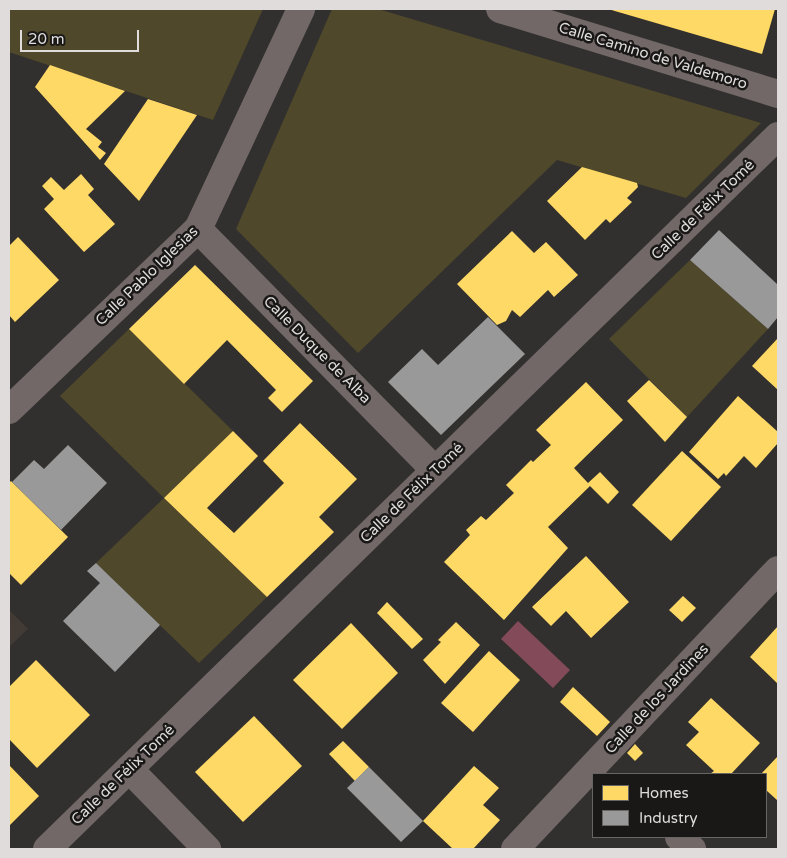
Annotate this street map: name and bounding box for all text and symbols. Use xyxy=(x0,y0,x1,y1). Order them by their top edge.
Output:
street label: Calle Camino de Valdemoro xyxy=(556,19,750,93)
scale bar xyxy=(22,20,141,52)
text: 20 m xyxy=(28,30,65,48)
street label: Calle de Félix Tomé xyxy=(648,156,758,264)
street label: Calle Pablo Iglesias xyxy=(92,223,202,329)
street label: Calle Duque de Alba xyxy=(260,293,374,407)
street label: Calle de Félix Tomé xyxy=(357,439,467,547)
street label: Calle de los Jardines xyxy=(601,640,713,758)
street label: Calle de Félix Tomé xyxy=(68,721,178,829)
legend xyxy=(592,773,767,838)
text: Homes xyxy=(639,784,689,802)
text: Industry xyxy=(639,809,698,827)

